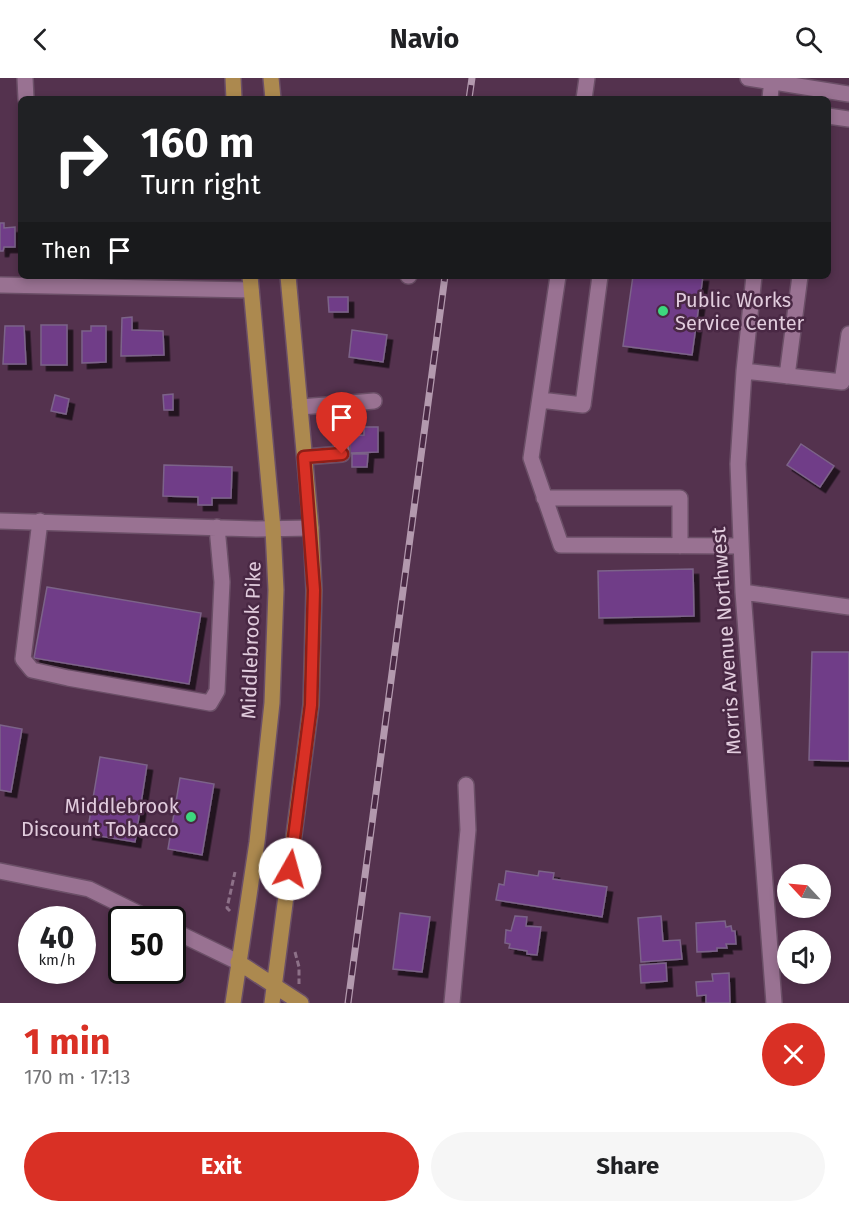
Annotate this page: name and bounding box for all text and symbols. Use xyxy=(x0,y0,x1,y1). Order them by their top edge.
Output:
icon: back xyxy=(24,23,57,56)
text: Navio xyxy=(390,23,459,55)
icon: search xyxy=(792,23,825,56)
text: 160 m xyxy=(141,118,254,168)
icon: right xyxy=(42,120,120,198)
text: Turn right xyxy=(141,169,261,201)
icon: arrive xyxy=(103,234,136,267)
text: Then xyxy=(42,237,91,264)
place label: Public Works Service Center xyxy=(675,288,805,335)
marker: Public Works Service Center xyxy=(656,304,670,318)
pin xyxy=(316,392,367,454)
icon: arrive xyxy=(325,401,358,434)
street label: Morris Avenue Northwest xyxy=(706,525,746,756)
street label: Middlebrook Pike xyxy=(236,561,266,719)
place label: Middlebrook Discount Tobacco xyxy=(21,794,180,841)
marker: Middlebrook Discount Tobacco xyxy=(184,810,198,824)
position arrow xyxy=(258,837,322,901)
north arrow xyxy=(777,864,831,918)
map controls xyxy=(777,864,831,984)
speed limit sign: 50 xyxy=(108,906,186,984)
text: 40 xyxy=(40,920,74,956)
button: sound xyxy=(777,930,831,984)
text: km/h xyxy=(38,951,76,969)
text: 1 min xyxy=(24,1020,111,1064)
button: close xyxy=(762,1023,825,1086)
text: 170 m · 17:13 xyxy=(24,1065,130,1089)
button: Exit xyxy=(24,1132,419,1201)
button: Share xyxy=(431,1132,825,1201)

